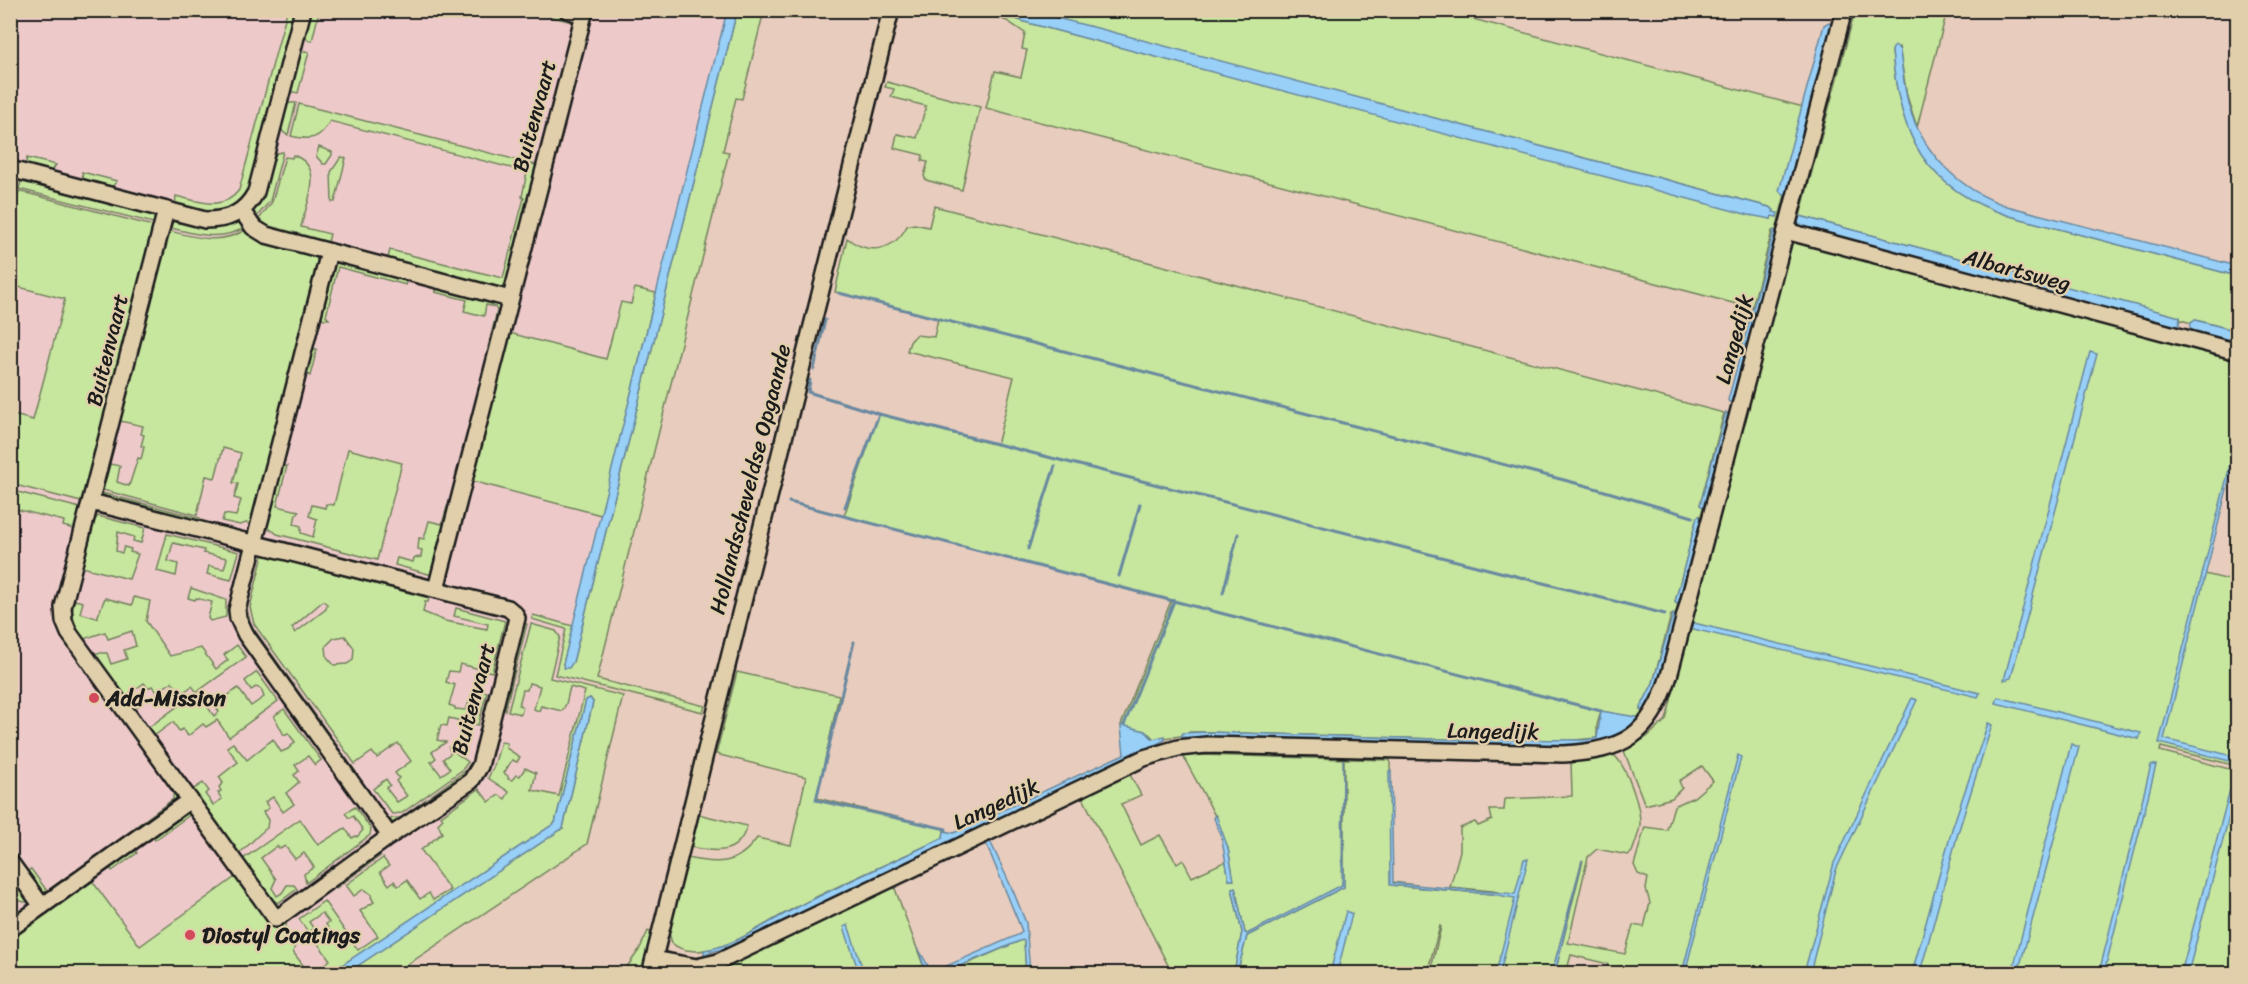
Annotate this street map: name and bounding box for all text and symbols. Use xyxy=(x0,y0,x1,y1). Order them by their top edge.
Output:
street label: Buitenvaart xyxy=(500,55,568,176)
street label: Albartsweg xyxy=(1958,237,2075,303)
street label: Buitenvaart xyxy=(74,289,140,410)
street label: Langedijk xyxy=(1703,289,1765,388)
street label: Hollandscheveldse Opgaande xyxy=(698,340,802,618)
street label: Buitenvaart xyxy=(439,638,507,759)
place label: Add-Mission xyxy=(105,679,226,718)
marker: Add-Mission xyxy=(87,691,101,705)
street label: Langedijk xyxy=(1447,711,1540,751)
street label: Langedijk xyxy=(946,767,1046,841)
place label: Diostyl Coatings xyxy=(202,916,361,955)
marker: Diostyl Coatings xyxy=(183,928,197,942)

